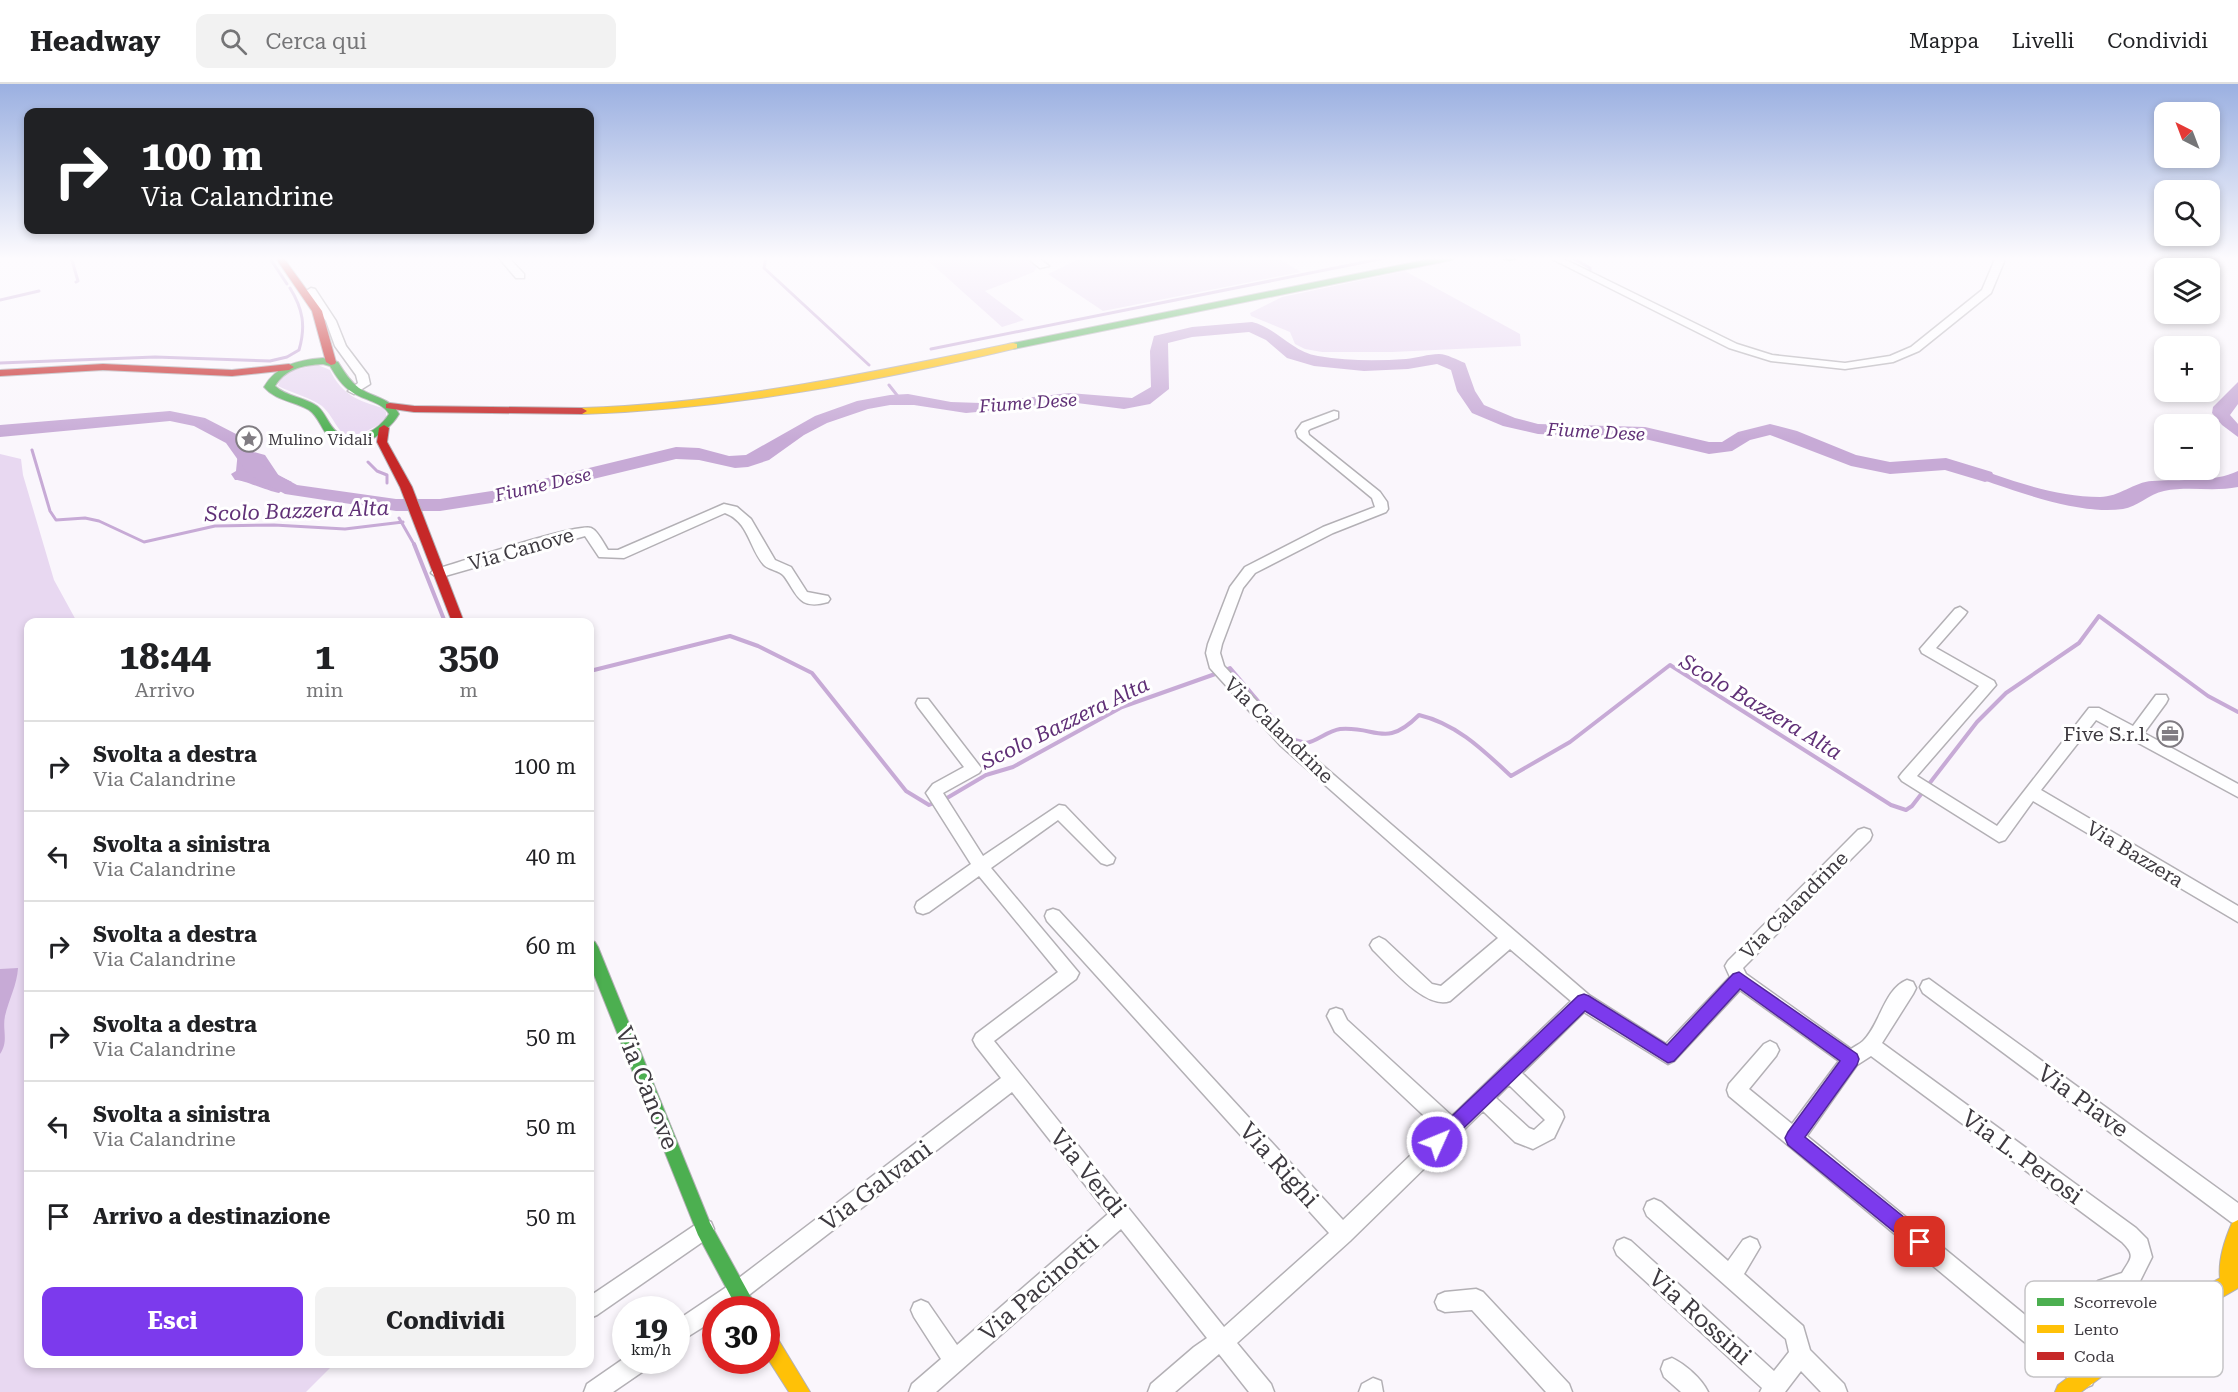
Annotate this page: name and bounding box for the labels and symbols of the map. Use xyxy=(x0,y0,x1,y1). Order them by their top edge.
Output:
north arrow xyxy=(2154,102,2220,168)
water label: Fiume Dese xyxy=(977,389,1078,416)
water label: Fiume Dese xyxy=(1546,418,1646,445)
place icon: Mulino Vidali xyxy=(234,424,264,454)
place label: Mulino Vidali xyxy=(268,430,373,449)
water label: Fiume Dese xyxy=(492,463,593,506)
water label: Scolo Bazzera Alta xyxy=(203,496,390,526)
street label: Via Canove xyxy=(466,523,576,575)
water label: Scolo Bazzera Alta xyxy=(1675,649,1846,765)
water label: Scolo Bazzera Alta xyxy=(976,672,1153,775)
street label: Via Calandrine xyxy=(1219,672,1339,788)
office icon: Five S.r.l. xyxy=(2155,719,2185,749)
place label: Five S.r.l. xyxy=(2063,722,2150,746)
street label: Via Bazzera xyxy=(2082,816,2188,892)
street label: Via Calandrine xyxy=(1735,846,1853,964)
street label: Via Canove xyxy=(610,1022,684,1154)
street label: Via Piave xyxy=(2032,1059,2134,1143)
street label: Via L. Perosi xyxy=(1956,1104,2088,1210)
position arrow xyxy=(1405,1110,1469,1174)
street label: Via Righi xyxy=(1234,1117,1325,1214)
street label: Via Verdi xyxy=(1044,1123,1132,1223)
street label: Via Galvani xyxy=(815,1135,938,1237)
pin xyxy=(1894,1216,1945,1267)
street label: Via Pacinotti xyxy=(974,1229,1104,1347)
street label: Via Rossini xyxy=(1643,1264,1757,1370)
legend xyxy=(2025,1281,2223,1377)
text: Scorrevole xyxy=(2074,1293,2157,1312)
speed limit sign: 30 xyxy=(702,1296,780,1374)
text: Lento xyxy=(2074,1320,2119,1339)
text: Coda xyxy=(2074,1347,2115,1366)

